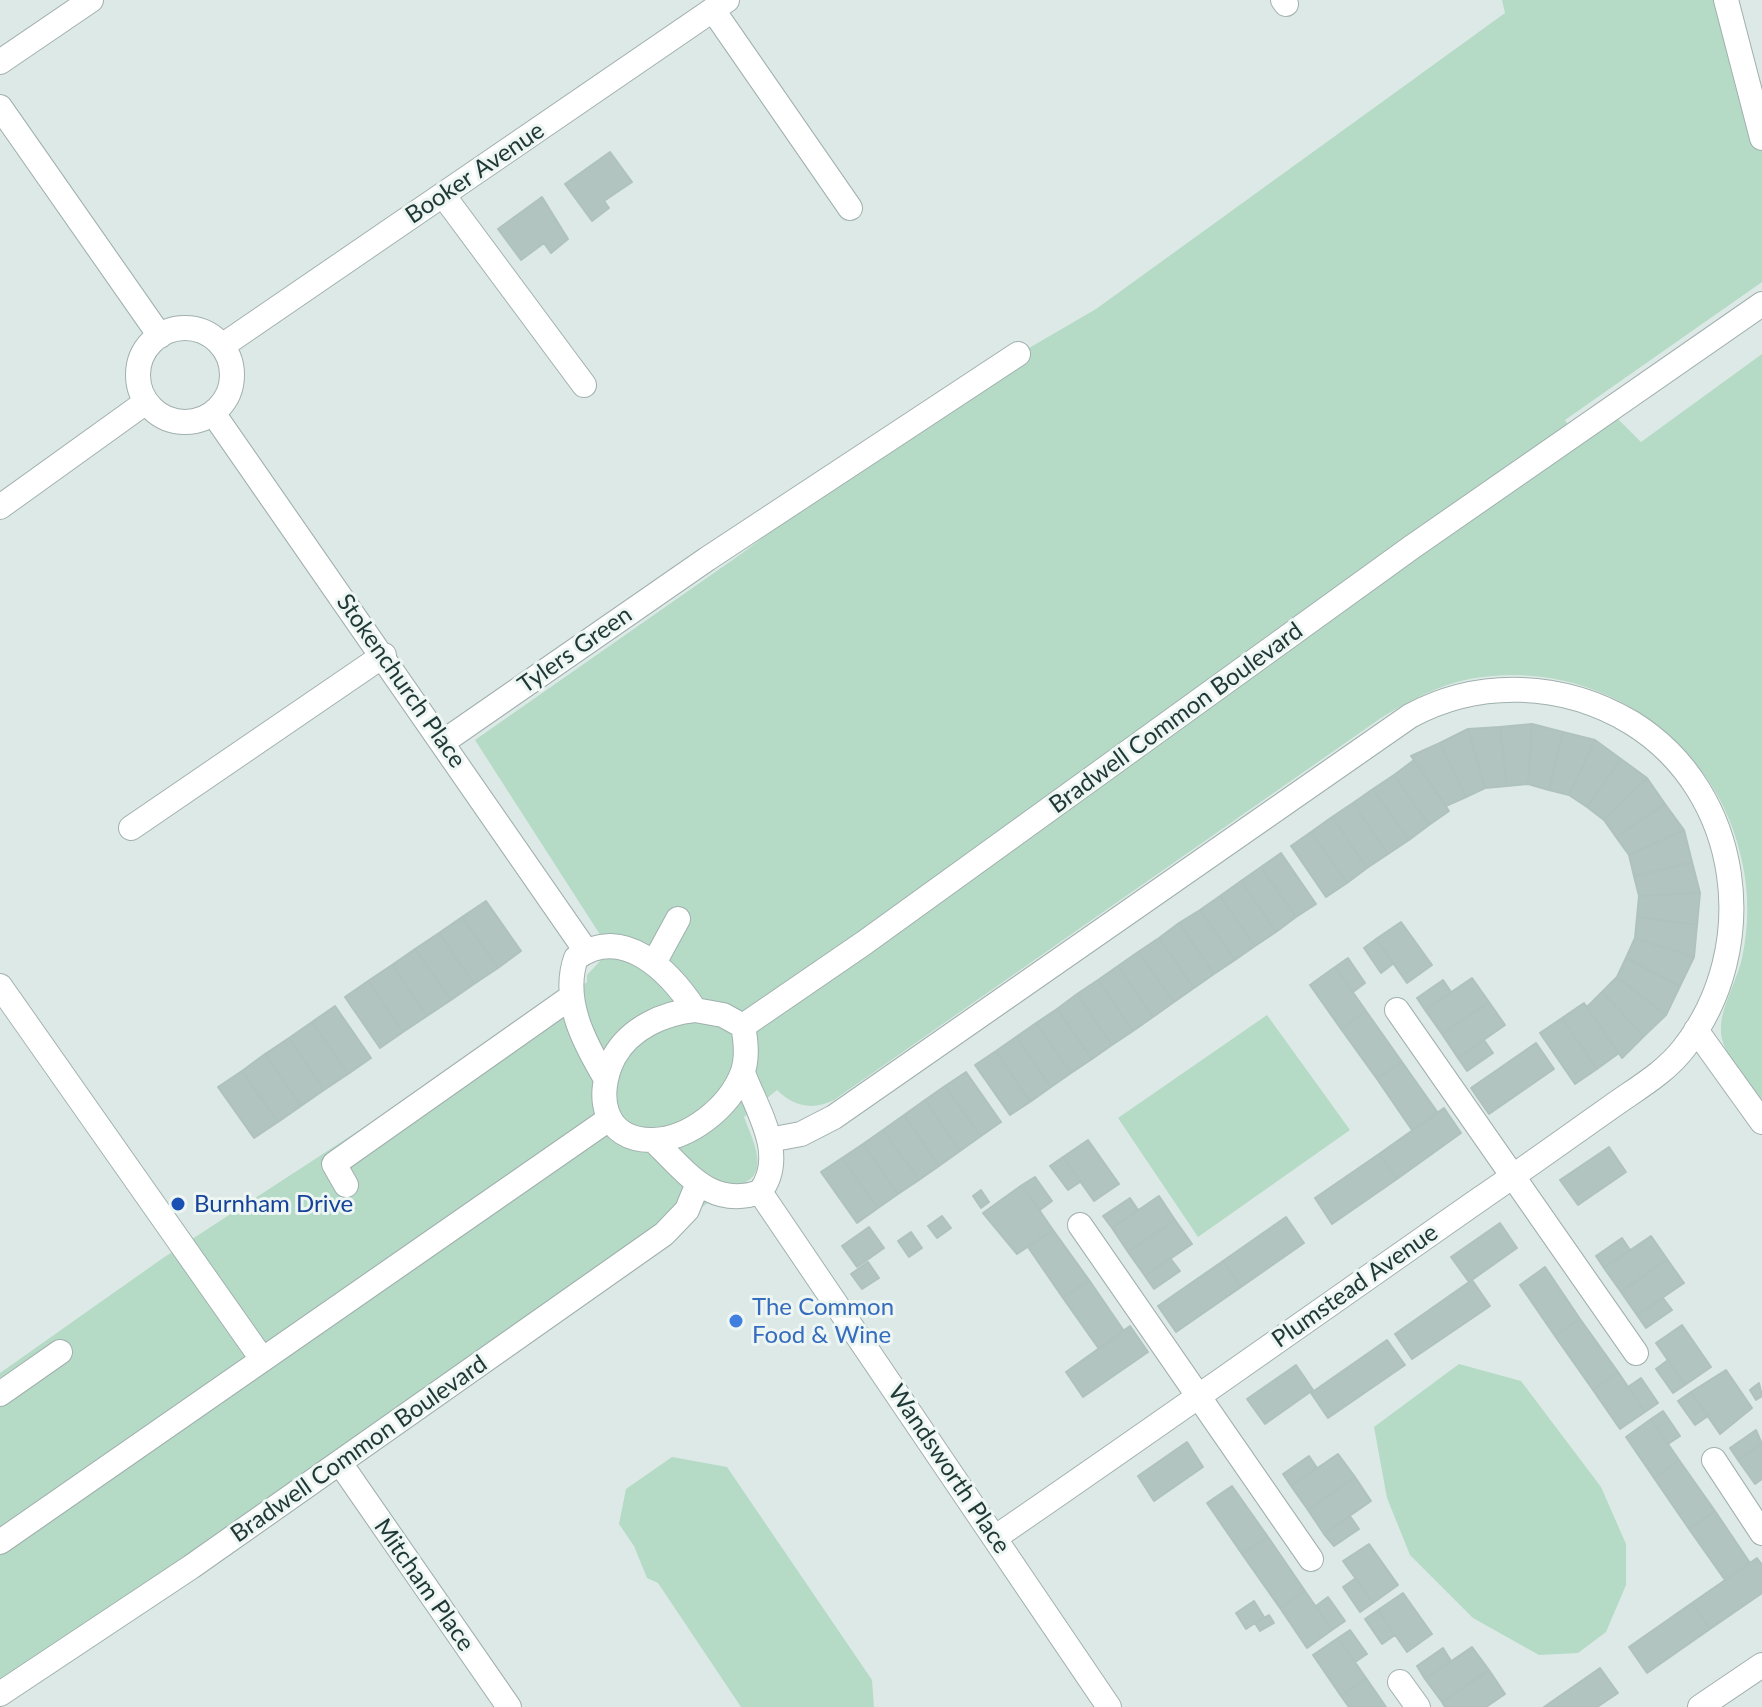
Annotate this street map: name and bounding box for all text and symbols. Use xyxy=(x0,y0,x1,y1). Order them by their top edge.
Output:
street label: Booker Avenue xyxy=(400,116,550,230)
street label: Stokenchurch Place xyxy=(330,589,472,773)
street label: Tylers Green xyxy=(513,600,637,700)
street label: Bradwell Common Boulevard xyxy=(1044,616,1308,820)
place label: Burnham Drive xyxy=(194,1190,353,1218)
marker: Burnham Drive xyxy=(169,1195,187,1213)
street label: Plumstead Avenue xyxy=(1267,1218,1443,1354)
place label: The Common Food & Wine xyxy=(752,1293,894,1349)
marker: The Common Food & Wine xyxy=(727,1312,745,1330)
street label: Bradwell Common Boulevard xyxy=(225,1349,493,1549)
street label: Wandsworth Place xyxy=(882,1379,1016,1559)
street label: Mitcham Place xyxy=(368,1513,480,1657)

